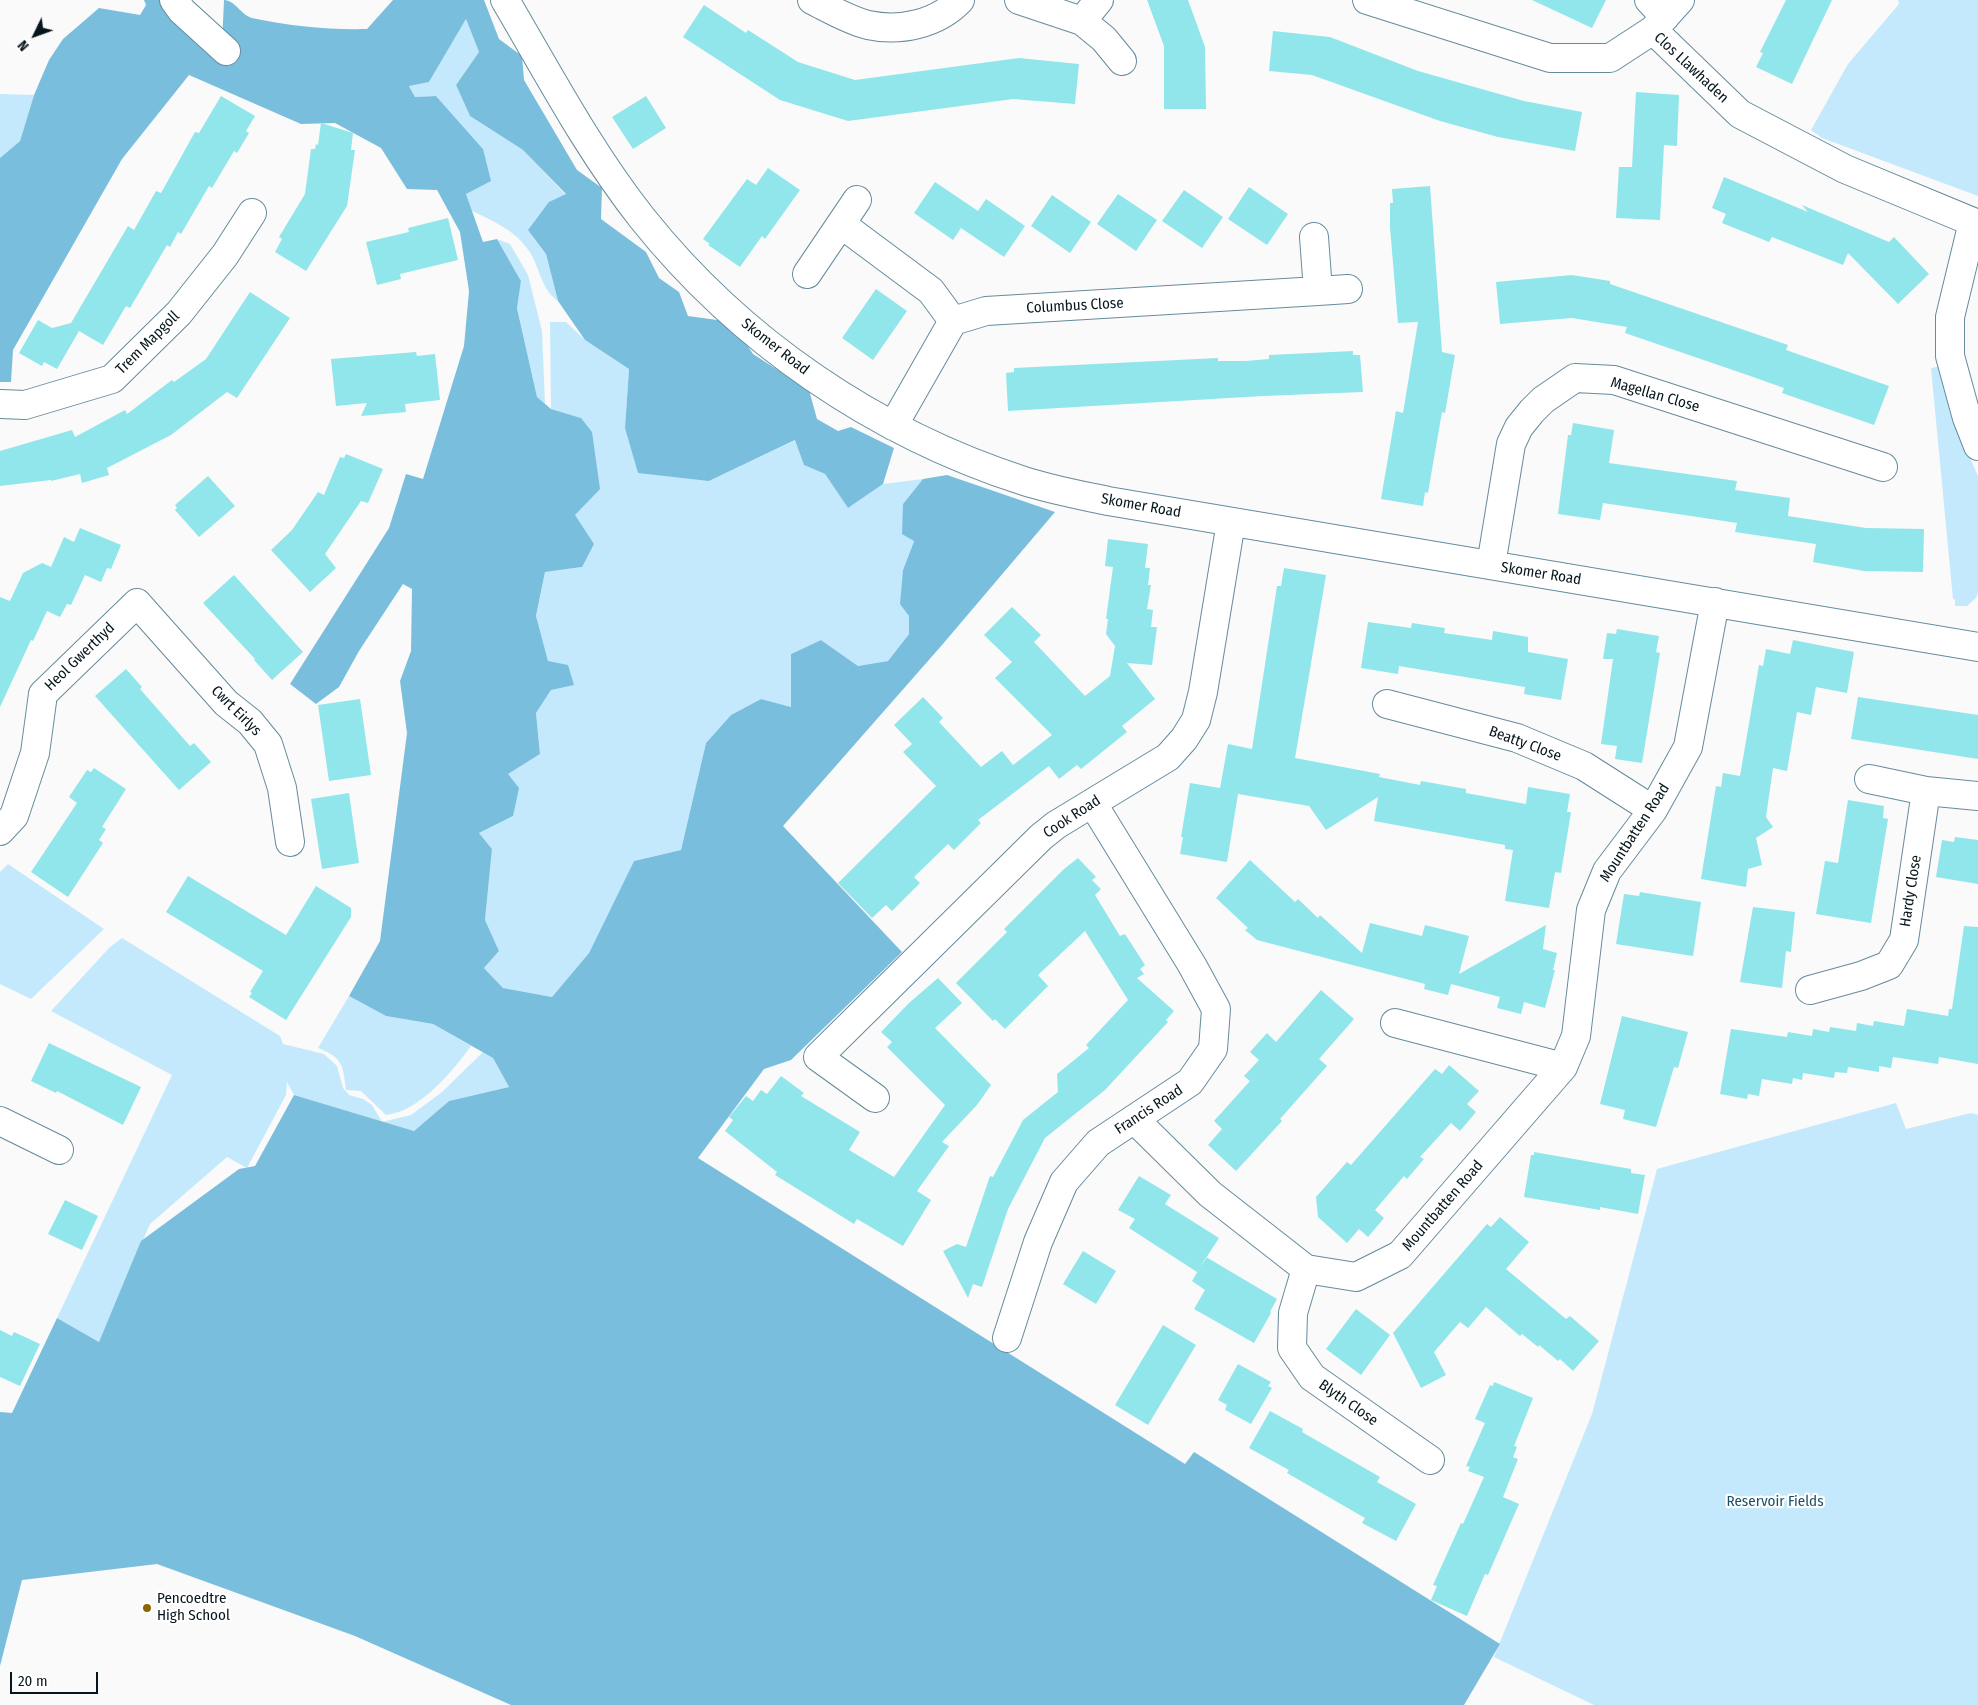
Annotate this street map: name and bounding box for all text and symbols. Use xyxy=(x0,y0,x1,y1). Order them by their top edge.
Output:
north arrow xyxy=(10,10,60,60)
street label: Clos Llawhaden xyxy=(1650,29,1732,107)
text: N xyxy=(14,37,33,54)
street label: Columbus Close xyxy=(1026,294,1124,318)
street label: Trem Mapgoll xyxy=(113,308,183,378)
street label: Skomer Road xyxy=(738,315,812,379)
street label: Magellan Close xyxy=(1608,374,1702,416)
street label: Skomer Road xyxy=(1100,490,1182,522)
street label: Skomer Road xyxy=(1500,559,1582,589)
street label: Heol Gwerthyd xyxy=(41,619,119,695)
street label: Cwrt Eirlys xyxy=(207,682,265,740)
street label: Beatty Close xyxy=(1486,723,1564,765)
street label: Mountbatten Road xyxy=(1596,780,1674,886)
street label: Cook Road xyxy=(1040,792,1104,842)
street label: Hardy Close xyxy=(1896,854,1926,928)
street label: Francis Road xyxy=(1112,1081,1186,1139)
street label: Mountbatten Road xyxy=(1399,1157,1487,1255)
street label: Blyth Close xyxy=(1315,1376,1381,1430)
park label: Reservoir Fields xyxy=(1726,1493,1824,1511)
place label: Pencoedtre High School xyxy=(157,1590,230,1625)
marker: Pencoedtre High School xyxy=(141,1602,153,1614)
scale bar xyxy=(12,1662,100,1694)
text: 20 m xyxy=(18,1672,48,1690)

